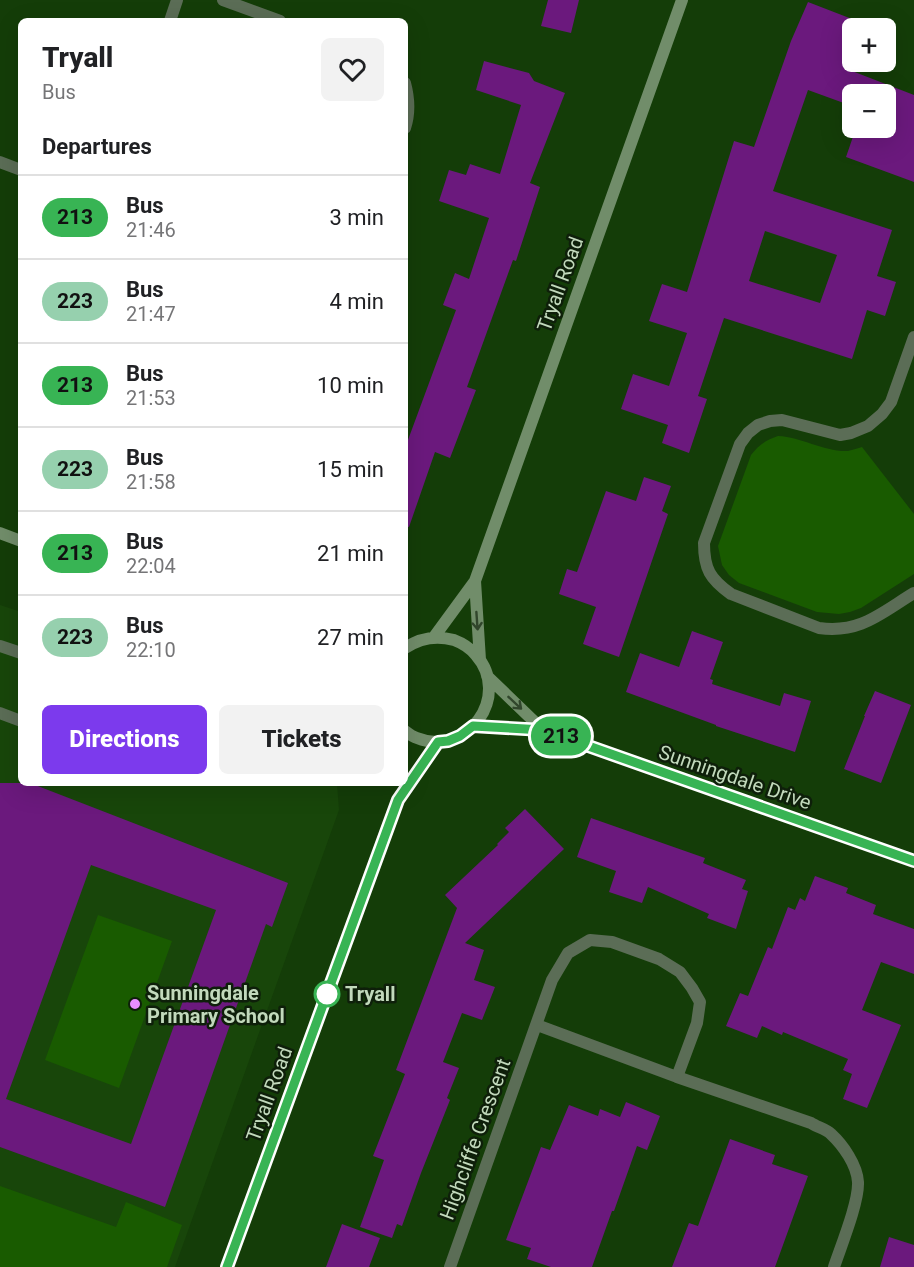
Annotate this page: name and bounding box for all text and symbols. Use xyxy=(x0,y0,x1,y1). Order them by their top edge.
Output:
map controls xyxy=(842,18,896,138)
button: + xyxy=(842,18,896,72)
button: heart xyxy=(321,38,384,101)
text: Tryall xyxy=(42,41,113,74)
text: Bus xyxy=(42,80,76,104)
button: − xyxy=(842,84,896,138)
text: Departures xyxy=(42,134,152,159)
text: Bus xyxy=(126,193,164,218)
text: 213 xyxy=(57,205,93,229)
text: 3 min xyxy=(329,205,384,230)
text: 21:46 xyxy=(126,218,176,242)
street label: Tryall Road xyxy=(532,233,588,335)
text: Bus xyxy=(126,277,164,302)
text: 223 xyxy=(57,289,93,313)
text: 4 min xyxy=(329,289,384,314)
text: 21:47 xyxy=(126,302,176,326)
text: Bus xyxy=(126,361,164,386)
text: 213 xyxy=(57,373,93,397)
text: 10 min xyxy=(317,373,384,398)
text: 21:53 xyxy=(126,386,176,410)
text: Bus xyxy=(126,445,164,470)
text: 223 xyxy=(57,457,93,481)
text: 15 min xyxy=(317,457,384,482)
text: 21:58 xyxy=(126,470,176,494)
text: Bus xyxy=(126,529,164,554)
text: 213 xyxy=(57,541,93,565)
text: 21 min xyxy=(317,541,384,566)
text: 22:04 xyxy=(126,554,176,578)
one-way arrow xyxy=(472,610,483,630)
text: Bus xyxy=(126,613,164,638)
text: 223 xyxy=(57,625,93,649)
text: 27 min xyxy=(317,625,384,650)
text: 22:10 xyxy=(126,638,176,662)
one-way arrow xyxy=(508,696,523,710)
button: Directions xyxy=(42,705,207,774)
button: Tickets xyxy=(219,705,384,774)
line badge: 213 xyxy=(526,716,596,756)
text: 213 xyxy=(543,724,579,748)
street label: Sunningdale Drive xyxy=(656,740,814,814)
place label: Sunningdale Primary School xyxy=(147,981,285,1028)
marker: Tryall xyxy=(314,981,340,1007)
place label: Tryall xyxy=(345,982,395,1006)
marker: Sunningdale Primary School xyxy=(128,997,142,1011)
street label: Tryall Road xyxy=(241,1043,297,1145)
street label: Highcliffe Crescent xyxy=(435,1055,515,1223)

